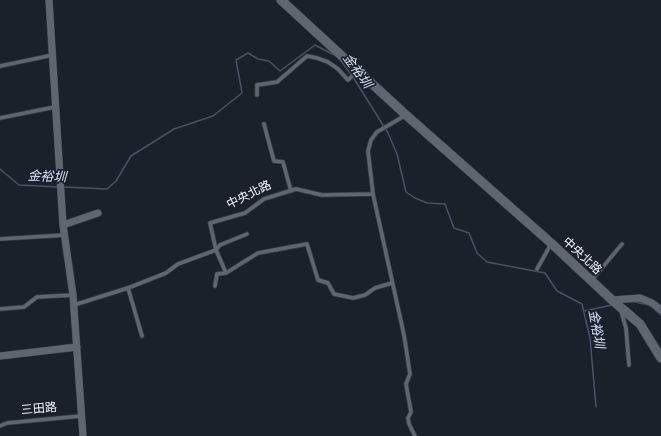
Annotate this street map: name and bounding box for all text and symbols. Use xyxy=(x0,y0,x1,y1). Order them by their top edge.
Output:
water label: 金裕圳 xyxy=(339,51,375,91)
water label: 金裕圳 xyxy=(27,169,67,185)
street label: 中央北路 xyxy=(224,178,274,212)
street label: 中央北路 xyxy=(560,234,604,278)
water label: 金裕圳 xyxy=(585,308,607,350)
street label: 三田路 xyxy=(20,400,58,418)

